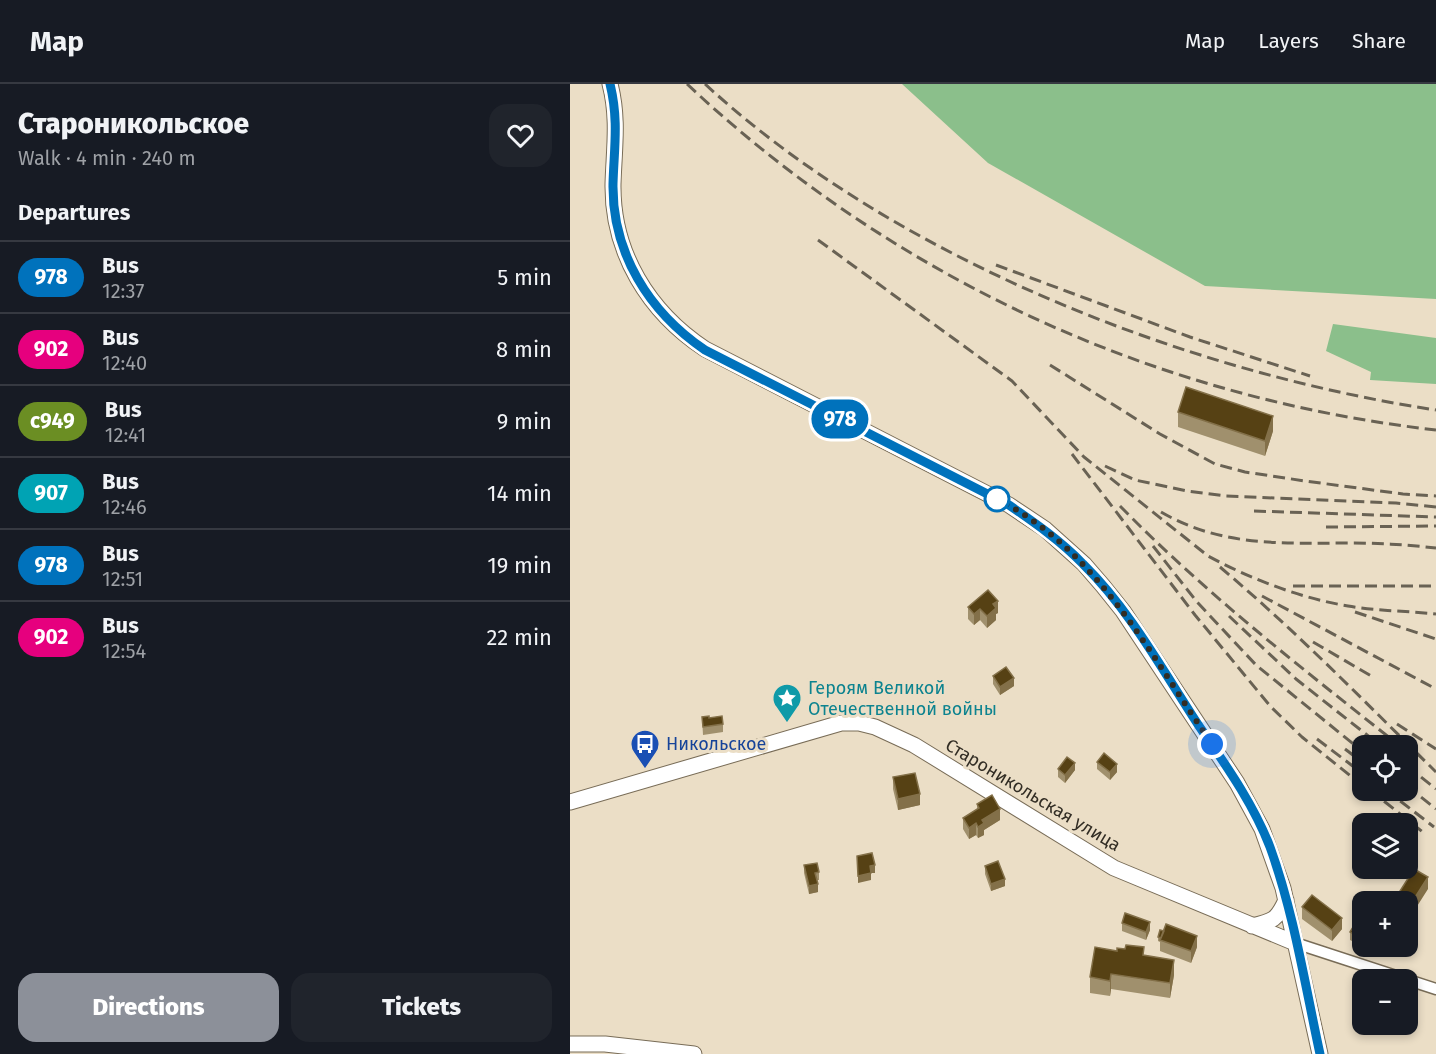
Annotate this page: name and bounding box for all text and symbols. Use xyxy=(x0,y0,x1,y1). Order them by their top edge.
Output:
text: Map xyxy=(30,25,84,58)
text: Map xyxy=(1185,28,1225,54)
text: Layers xyxy=(1258,28,1319,54)
text: Share xyxy=(1352,28,1406,54)
button: heart xyxy=(489,104,552,167)
text: Староникольское xyxy=(18,107,249,140)
text: Walk · 4 min · 240 m xyxy=(18,146,196,170)
text: Departures xyxy=(18,199,130,226)
text: Bus xyxy=(102,252,139,279)
text: 978 xyxy=(34,264,68,290)
text: 5 min xyxy=(497,264,552,291)
text: 12:37 xyxy=(102,279,144,303)
text: Bus xyxy=(102,324,139,351)
text: 902 xyxy=(34,336,68,362)
text: 8 min xyxy=(496,336,552,363)
text: 12:40 xyxy=(102,351,147,375)
text: Bus xyxy=(105,396,142,423)
line badge: 978 xyxy=(806,400,874,438)
text: 978 xyxy=(823,406,857,432)
text: с949 xyxy=(30,408,75,434)
text: 9 min xyxy=(497,408,552,435)
text: 12:41 xyxy=(105,423,146,447)
text: Bus xyxy=(102,468,139,495)
text: 907 xyxy=(34,480,68,506)
text: 14 min xyxy=(487,480,552,507)
unlabelled marker xyxy=(984,486,1010,512)
text: 12:46 xyxy=(102,495,147,519)
text: Bus xyxy=(102,540,139,567)
text: 978 xyxy=(34,552,68,578)
text: 19 min xyxy=(487,552,552,579)
text: 12:51 xyxy=(102,567,143,591)
text: Bus xyxy=(102,612,139,639)
text: 902 xyxy=(34,624,68,650)
text: 22 min xyxy=(486,624,552,651)
text: 12:54 xyxy=(102,639,146,663)
place label: Героям Великой Отечественной войны xyxy=(808,677,997,720)
place icon: Героям Великой Отечественной войны xyxy=(771,682,803,724)
bus stop icon: Никольское xyxy=(629,728,661,770)
your location xyxy=(1197,729,1227,759)
place label: Никольское xyxy=(666,733,766,755)
street label: Староникольская улица xyxy=(941,734,1125,856)
map controls xyxy=(1352,735,1418,1035)
button: locate xyxy=(1352,735,1418,801)
button: layers xyxy=(1352,813,1418,879)
button: + xyxy=(1352,891,1418,957)
button: − xyxy=(1352,969,1418,1035)
button: Directions xyxy=(18,973,279,1042)
button: Tickets xyxy=(291,973,552,1042)

